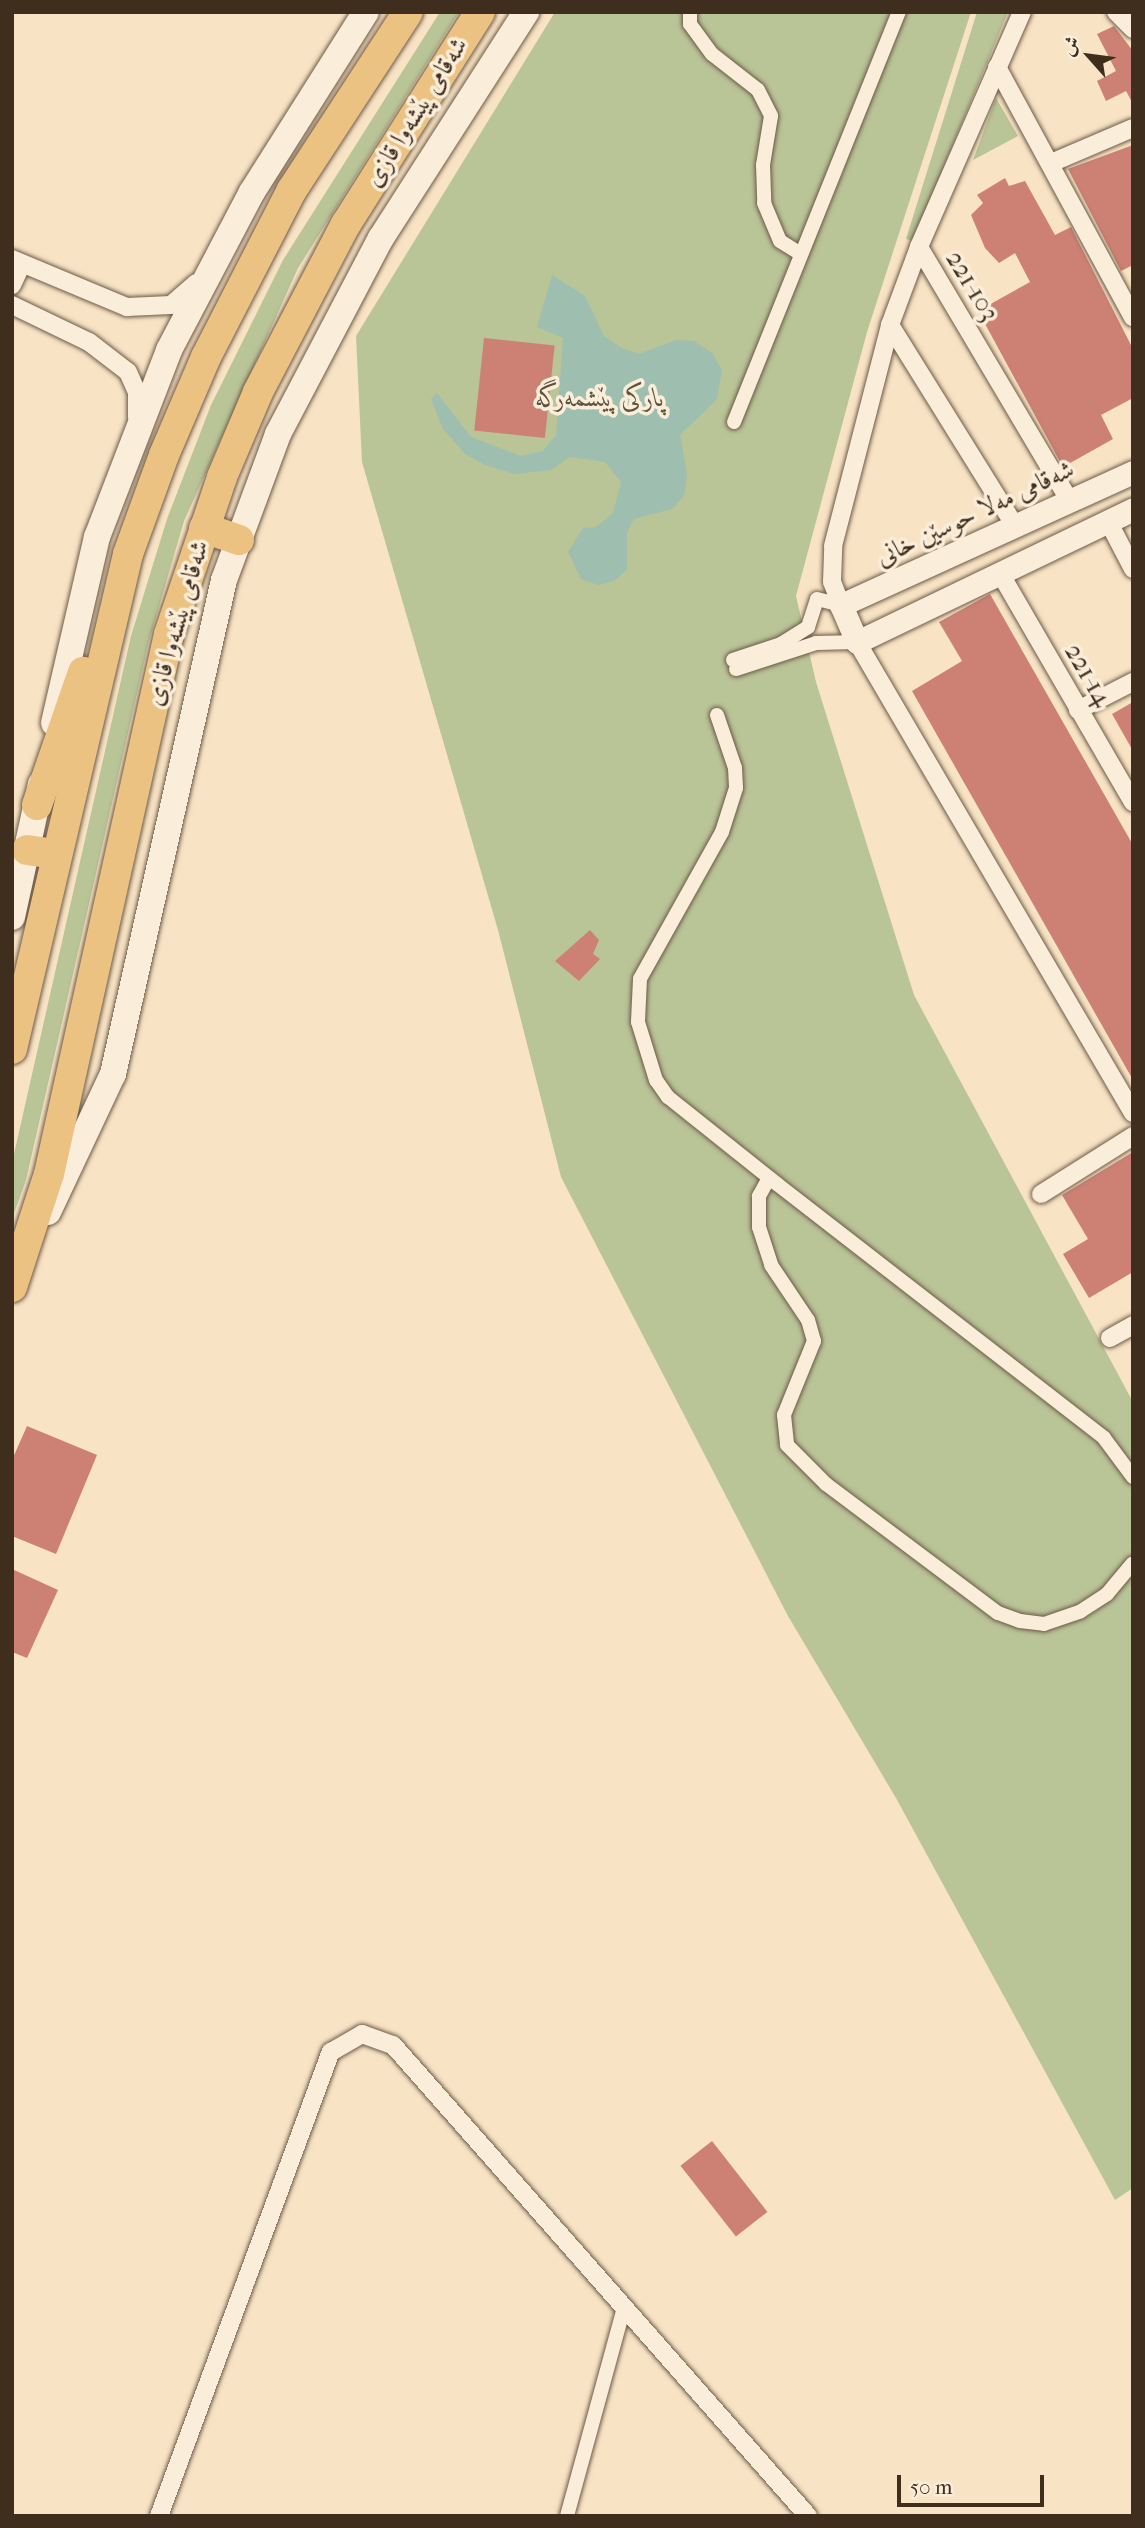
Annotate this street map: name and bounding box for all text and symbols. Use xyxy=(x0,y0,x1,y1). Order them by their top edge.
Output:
north arrow xyxy=(1054,21,1124,91)
street label: شەقامی پێشەوا قازی xyxy=(358,31,474,193)
text: ش xyxy=(1056,33,1085,60)
street label: 221-103 xyxy=(939,245,1005,327)
park label: پارکی پێشمەرگە xyxy=(536,382,664,414)
street label: شەقامی مەلا حوسێن خانی xyxy=(871,453,1079,573)
street label: شەقامی پێشەوا قازی xyxy=(138,537,216,709)
street label: 221-14 xyxy=(1058,638,1118,712)
scale bar xyxy=(900,2462,1047,2506)
text: 50 m xyxy=(910,2475,953,2499)

